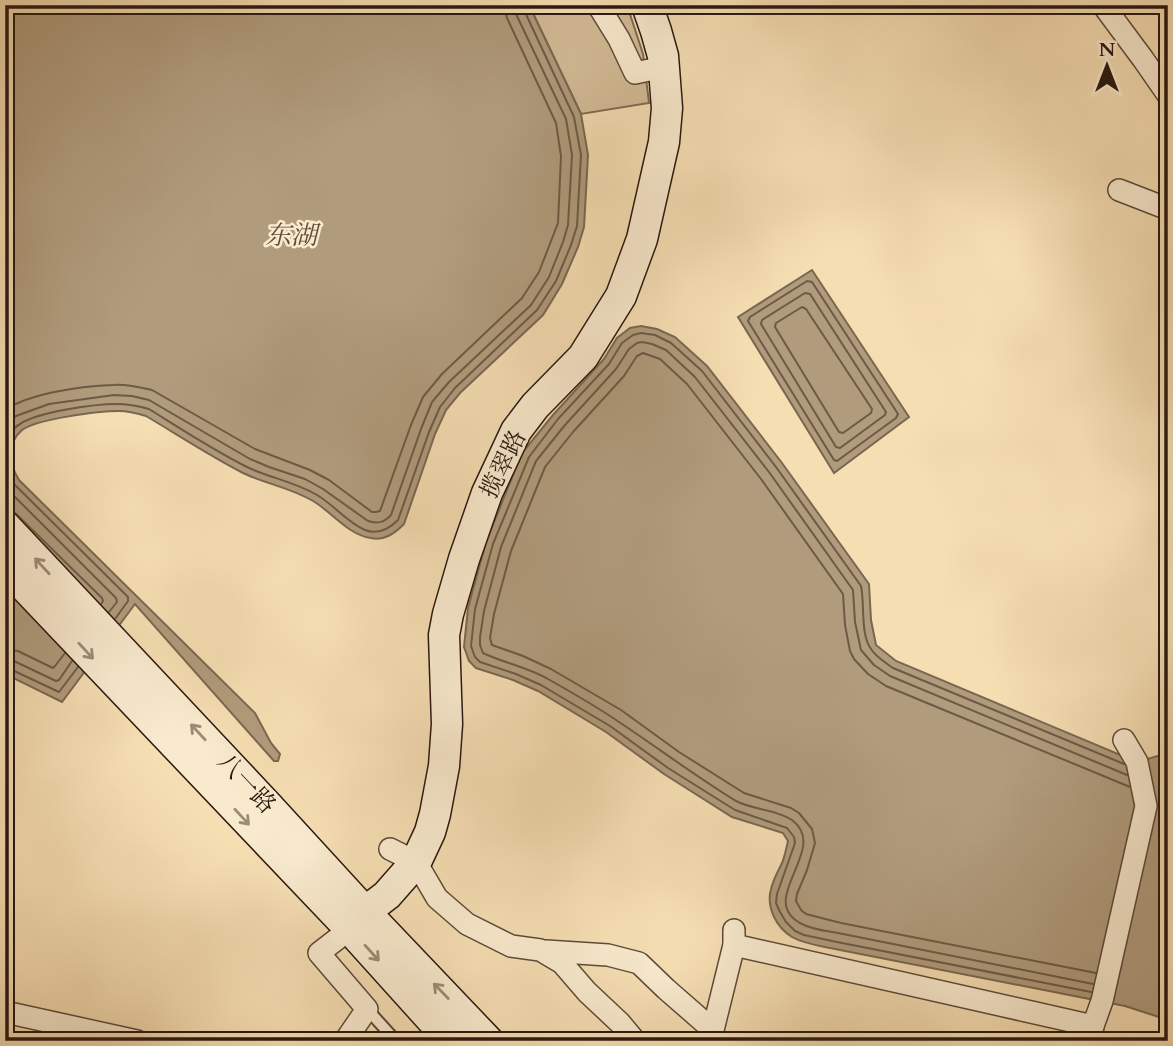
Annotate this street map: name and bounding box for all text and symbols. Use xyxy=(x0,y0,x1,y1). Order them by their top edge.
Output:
north arrow xyxy=(1072,32,1142,102)
text: N xyxy=(1099,37,1116,63)
water label: 东湖 xyxy=(265,218,321,253)
street label: 揽翠路 xyxy=(473,425,534,504)
one-way arrow xyxy=(34,558,51,576)
one-way arrow xyxy=(77,642,94,659)
one-way arrow xyxy=(190,724,207,741)
street label: 八一路 xyxy=(210,746,283,821)
one-way arrow xyxy=(233,808,250,825)
one-way arrow xyxy=(363,944,380,961)
one-way arrow xyxy=(433,983,450,1000)

